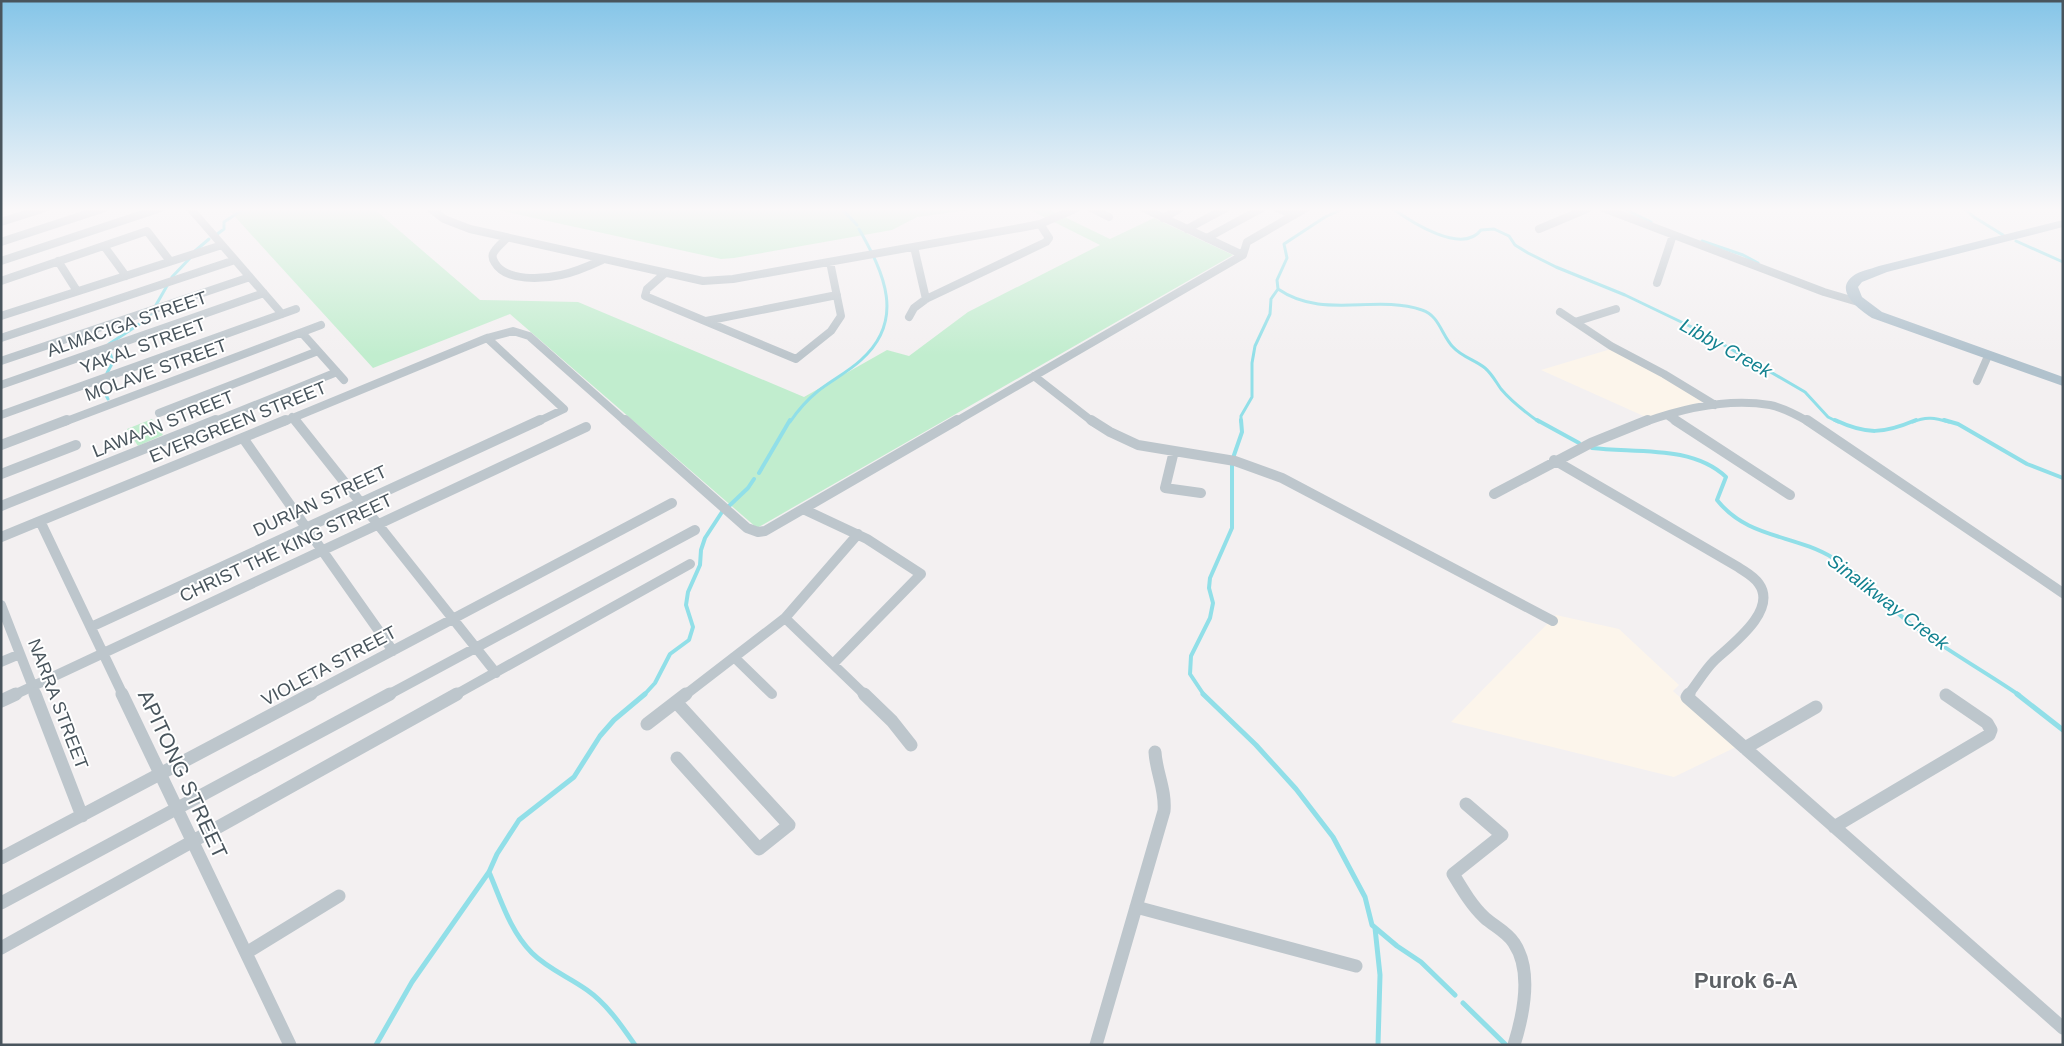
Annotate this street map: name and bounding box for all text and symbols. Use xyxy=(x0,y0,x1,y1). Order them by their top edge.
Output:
street label: ALMACIGA STREET xyxy=(44,287,210,361)
street label: YAKAL STREET xyxy=(78,314,208,378)
water label: Libby Creek xyxy=(1677,314,1777,382)
street label: MOLAVE STREET xyxy=(82,335,230,405)
street label: EVERGREEN STREET xyxy=(147,377,329,467)
street label: LAWAAN STREET xyxy=(89,387,237,461)
street label: DURIAN STREET xyxy=(250,461,390,541)
street label: CHRIST THE KING STREET xyxy=(176,490,396,606)
water label: Sinalikway Creek xyxy=(1823,550,1954,655)
street label: VIOLETA STREET xyxy=(258,622,400,710)
street label: NARRA STREET xyxy=(24,636,92,772)
street label: APITONG STREET xyxy=(134,686,232,862)
district label: Purok 6-A xyxy=(1694,968,1798,993)

